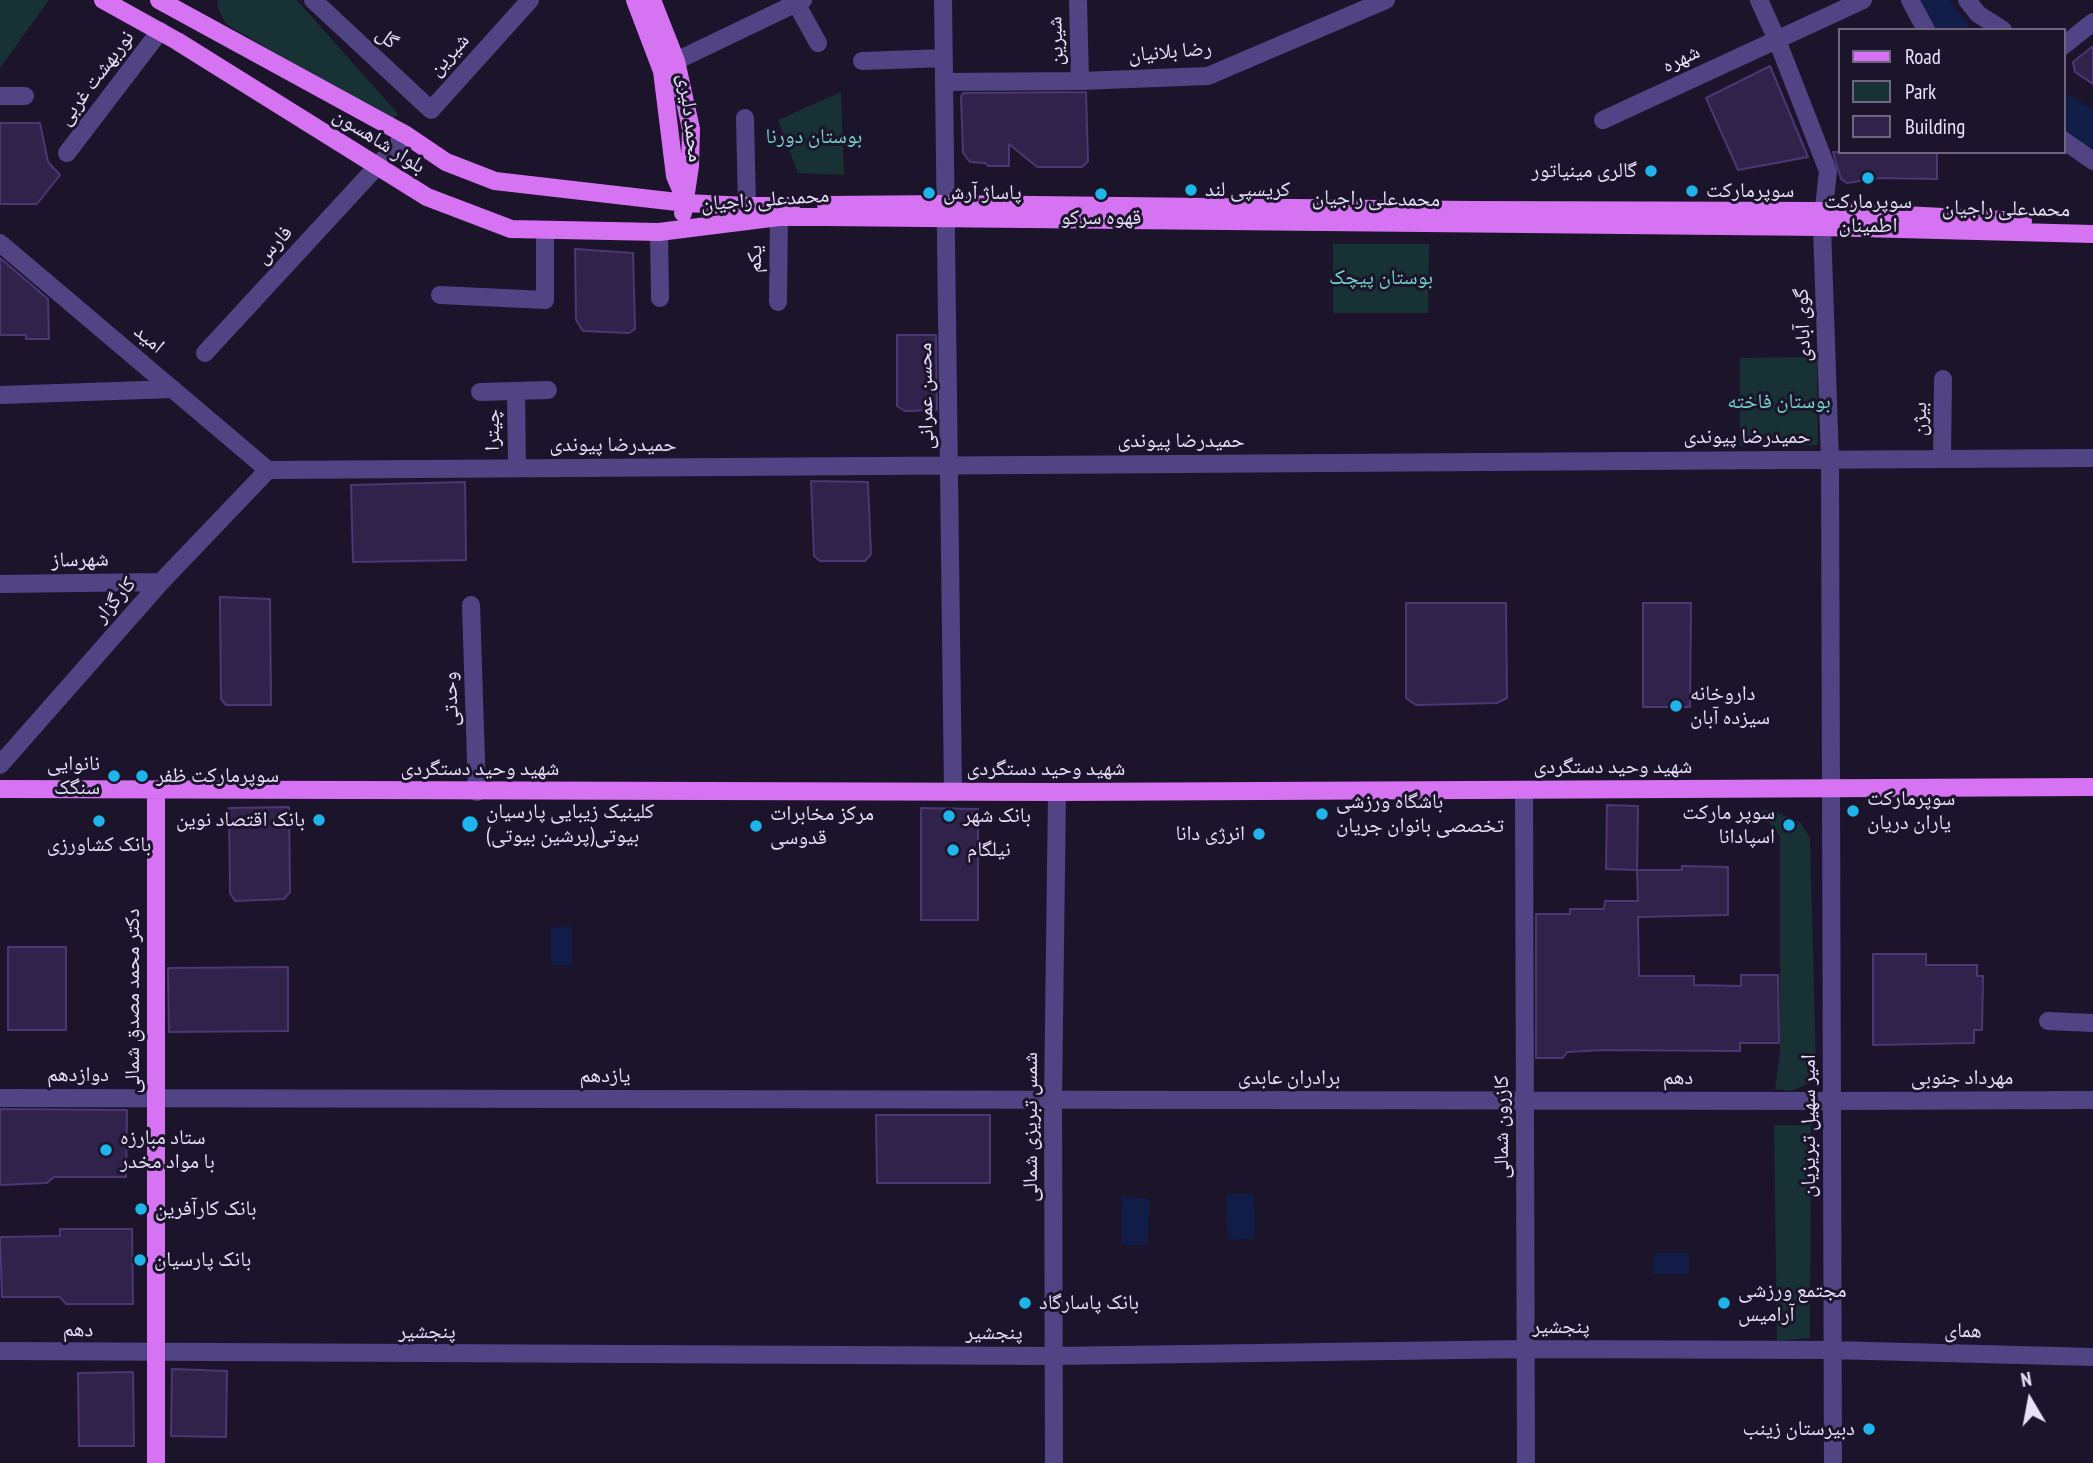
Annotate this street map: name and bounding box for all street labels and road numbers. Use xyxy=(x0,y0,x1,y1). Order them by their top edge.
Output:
street label: شیرین xyxy=(1043,16,1069,66)
street label: گل xyxy=(371,22,403,54)
street label: نوربهشت غربی xyxy=(52,26,140,130)
street label: شیرین xyxy=(423,28,475,82)
street label: رضا بلانیان xyxy=(1127,36,1213,68)
street label: شهره xyxy=(1658,39,1704,79)
street label: محمد دلیری xyxy=(672,72,708,164)
street label: بلوار شاهسون xyxy=(328,103,430,179)
street label: محمدعلی راجیان xyxy=(700,183,830,217)
street label: محمدعلی راجیان xyxy=(1312,185,1440,213)
street label: محمدعلی راجیان xyxy=(1942,195,2070,223)
street label: فارس xyxy=(250,220,298,270)
street label: یکم xyxy=(742,245,768,273)
street label: گوی آبادی xyxy=(1789,288,1817,362)
street label: امید xyxy=(129,319,169,359)
street label: محسن عمرانی xyxy=(912,342,940,450)
street label: بیژن xyxy=(1907,402,1933,436)
street label: چیترا xyxy=(480,409,506,451)
street label: حمیدرضا پیوندی xyxy=(1683,424,1811,450)
street label: حمیدرضا پیوندی xyxy=(1117,428,1245,454)
street label: حمیدرضا پیوندی xyxy=(549,432,677,458)
street label: شهرساز xyxy=(51,547,109,573)
street label: کارگزار xyxy=(88,572,142,628)
street label: وحدتی xyxy=(437,671,465,727)
street label: شهید وحید دستگردی xyxy=(1534,754,1692,780)
street label: شهید وحید دستگردی xyxy=(401,756,559,782)
street label: شهید وحید دستگردی xyxy=(967,756,1125,782)
street label: دکتر محمد مصدق شمالی xyxy=(120,908,146,1094)
street label: شمس تبریزی شمالی xyxy=(1018,1052,1044,1202)
street label: امیر سهیل تبریزیان xyxy=(1796,1054,1822,1198)
street label: دوازدهم xyxy=(47,1062,109,1088)
street label: یازدهم xyxy=(579,1063,631,1089)
street label: برادران عابدی xyxy=(1238,1065,1340,1091)
street label: دهم xyxy=(1663,1065,1693,1091)
street label: مهرداد جنوبی xyxy=(1911,1065,2013,1091)
street label: کازرون شمالی xyxy=(1489,1075,1515,1179)
street label: پنجشیر xyxy=(1532,1314,1590,1340)
street label: دهم xyxy=(63,1317,93,1343)
street label: همای xyxy=(1944,1318,1982,1344)
street label: پنجشیر xyxy=(398,1319,456,1345)
street label: پنجشیر xyxy=(965,1320,1023,1346)

